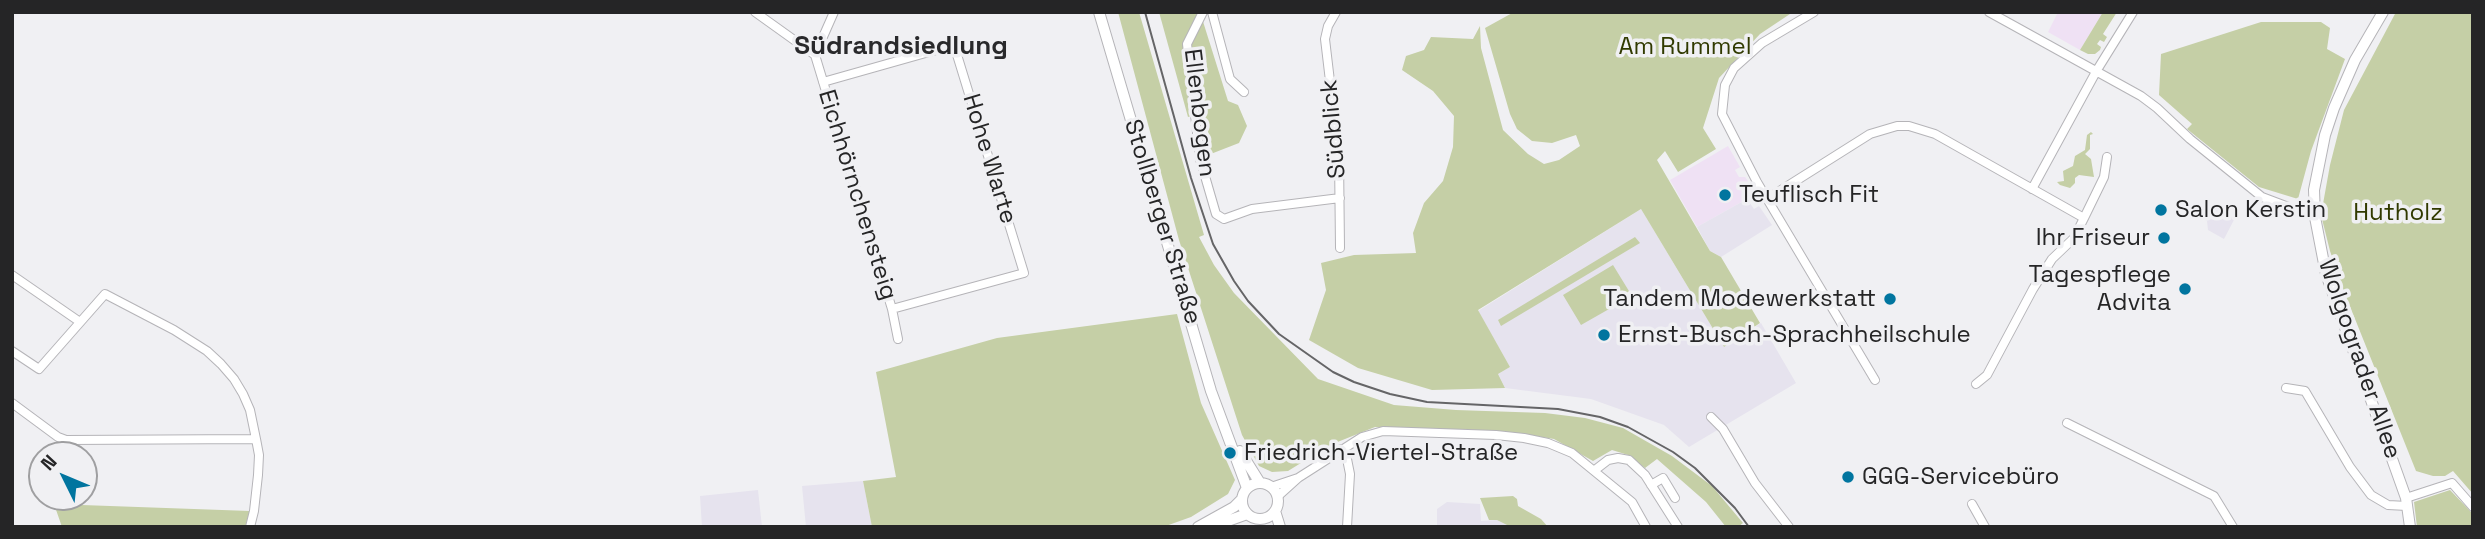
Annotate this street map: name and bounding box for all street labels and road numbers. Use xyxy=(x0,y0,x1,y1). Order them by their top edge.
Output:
street label: Ellenbogen xyxy=(1177,47,1221,179)
street label: Südblick xyxy=(1315,78,1353,180)
street label: Eichhörnchensteig xyxy=(811,86,903,304)
street label: Hohe Warte xyxy=(956,91,1022,227)
street label: Stollberger Straße xyxy=(1117,116,1207,328)
street label: Wolgograder Allee xyxy=(2311,255,2407,463)

